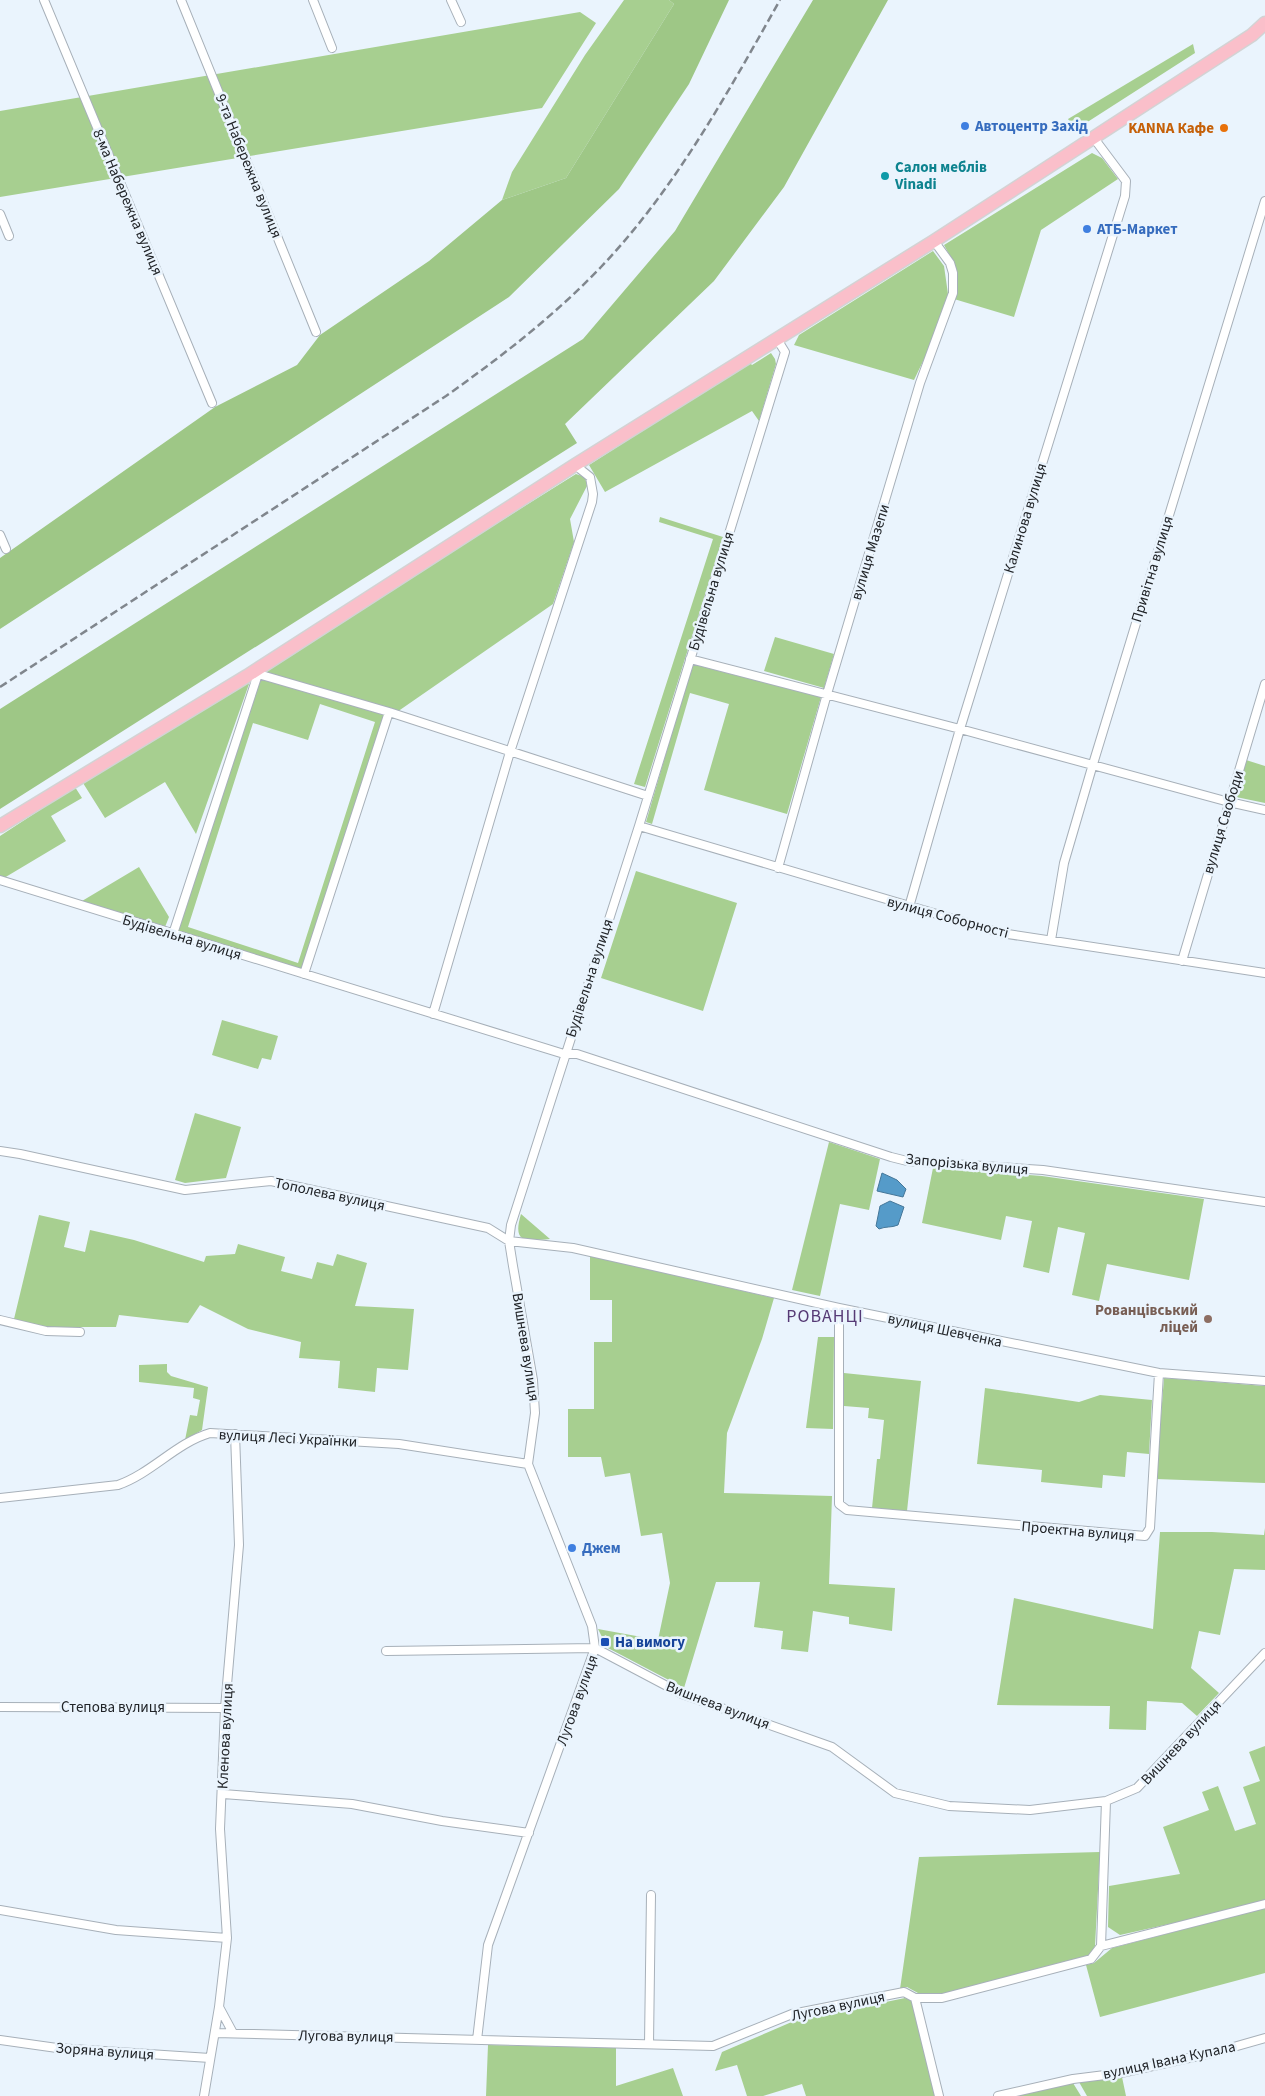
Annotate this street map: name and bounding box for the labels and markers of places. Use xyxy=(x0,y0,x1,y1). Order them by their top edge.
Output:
place label: Автоцентр Захід xyxy=(974,116,1088,137)
place label: KANNA Кафе xyxy=(1128,118,1214,139)
marker: Автоцентр Захід xyxy=(959,120,971,132)
marker: KANNA Кафе xyxy=(1218,122,1230,134)
place label: Салон меблів Vinadi xyxy=(894,157,987,195)
marker: Салон меблів Vinadi xyxy=(879,170,891,182)
place label: АТБ-Маркет xyxy=(1096,219,1178,240)
marker: АТБ-Маркет xyxy=(1081,223,1093,235)
place label: Рованцівський ліцей xyxy=(1095,1300,1198,1338)
marker: Рованцівський ліцей xyxy=(1202,1313,1214,1325)
place label: Джем xyxy=(582,1538,621,1559)
marker: Джем xyxy=(566,1542,578,1554)
place label: На вимогу xyxy=(615,1632,685,1653)
marker: На вимогу xyxy=(599,1636,611,1648)

